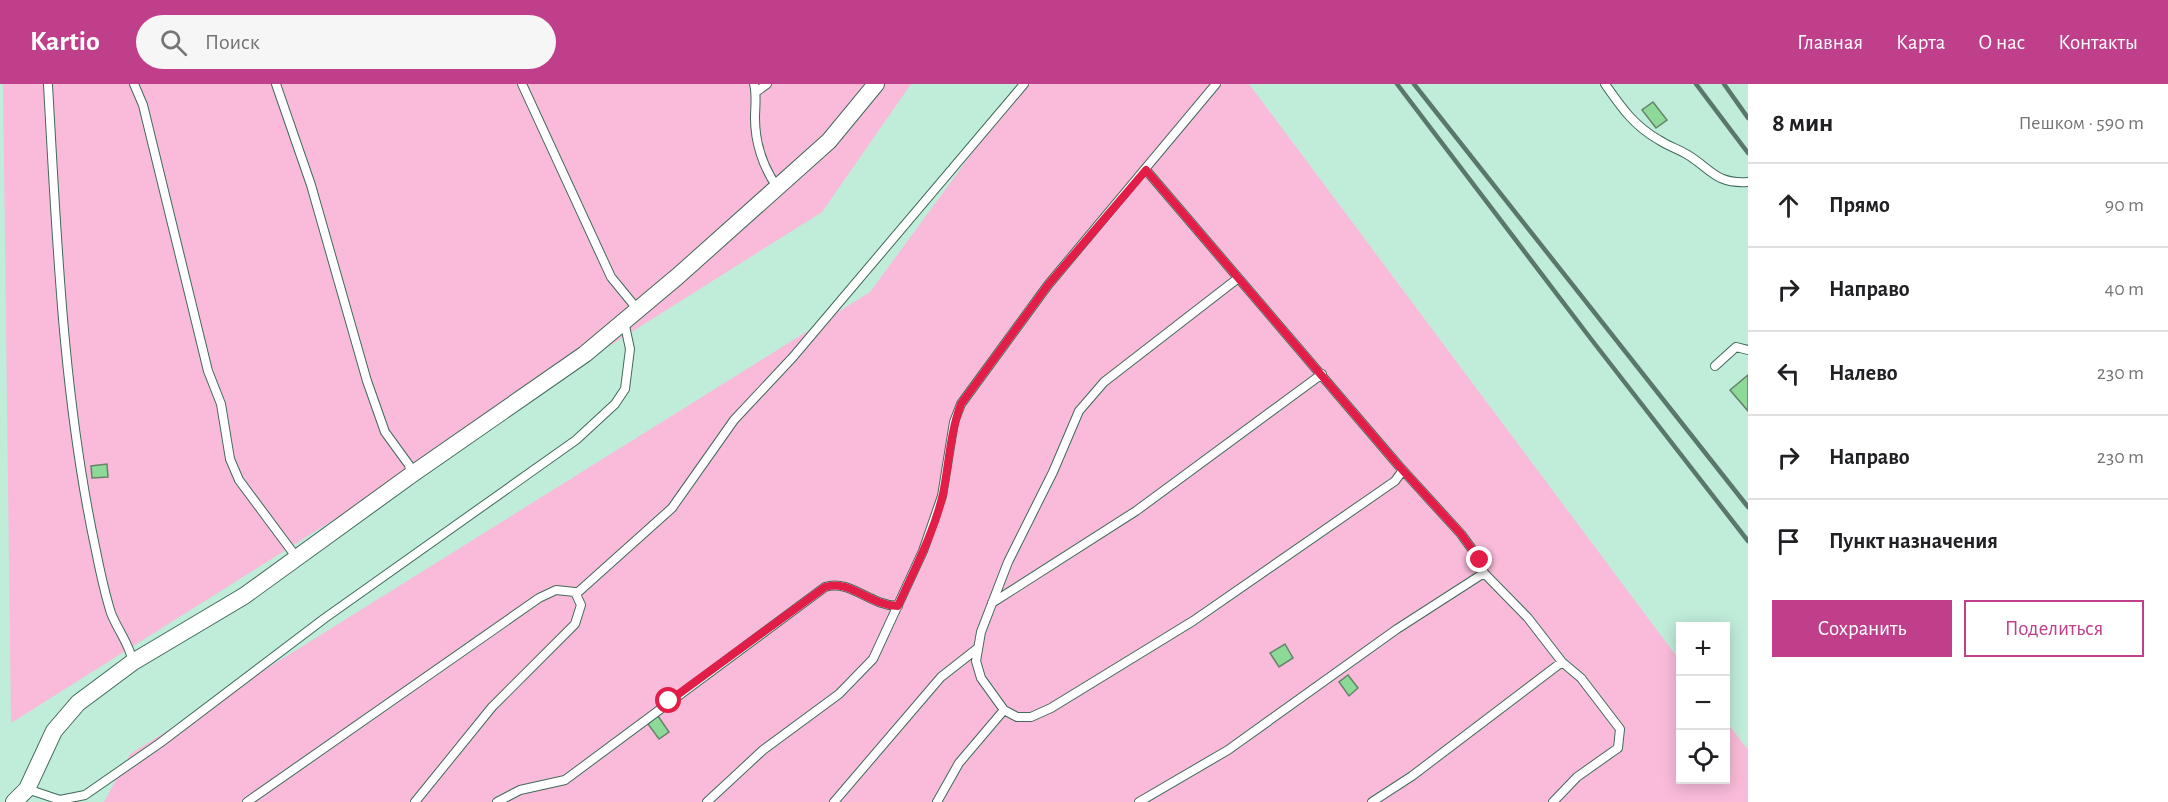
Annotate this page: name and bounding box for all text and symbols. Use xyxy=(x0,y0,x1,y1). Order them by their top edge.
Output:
search box xyxy=(136,15,556,69)
icon: search xyxy=(157,26,190,59)
text: Kartio xyxy=(30,28,100,56)
text: Поиск xyxy=(205,31,260,53)
text: Главная xyxy=(1797,32,1863,53)
text: Карта xyxy=(1896,32,1945,53)
text: О нас xyxy=(1978,32,2025,53)
text: Контакты xyxy=(2058,32,2138,53)
text: 8 мин xyxy=(1772,110,1833,136)
text: Пешком · 590 m xyxy=(2019,113,2144,133)
icon: ahead xyxy=(1772,189,1805,222)
text: Прямо xyxy=(1829,194,1890,216)
text: 90 m xyxy=(2105,195,2144,215)
icon: right xyxy=(1772,273,1805,306)
text: Направо xyxy=(1829,278,1910,300)
text: 40 m xyxy=(2105,279,2144,299)
icon: left xyxy=(1772,357,1805,390)
text: Налево xyxy=(1829,362,1898,384)
text: 230 m xyxy=(2097,363,2144,383)
icon: right xyxy=(1772,441,1805,474)
text: Направо xyxy=(1829,446,1910,468)
text: 230 m xyxy=(2097,447,2144,467)
icon: arrive xyxy=(1772,525,1805,558)
text: Пункт назначения xyxy=(1829,530,1998,552)
route end xyxy=(1466,546,1492,572)
button: Сохранить xyxy=(1772,600,1952,657)
button: Поделиться xyxy=(1964,600,2144,657)
map controls xyxy=(1676,622,1730,784)
button: + xyxy=(1676,622,1730,676)
button: − xyxy=(1676,676,1730,730)
route start xyxy=(655,687,681,713)
button: locate xyxy=(1676,730,1730,784)

